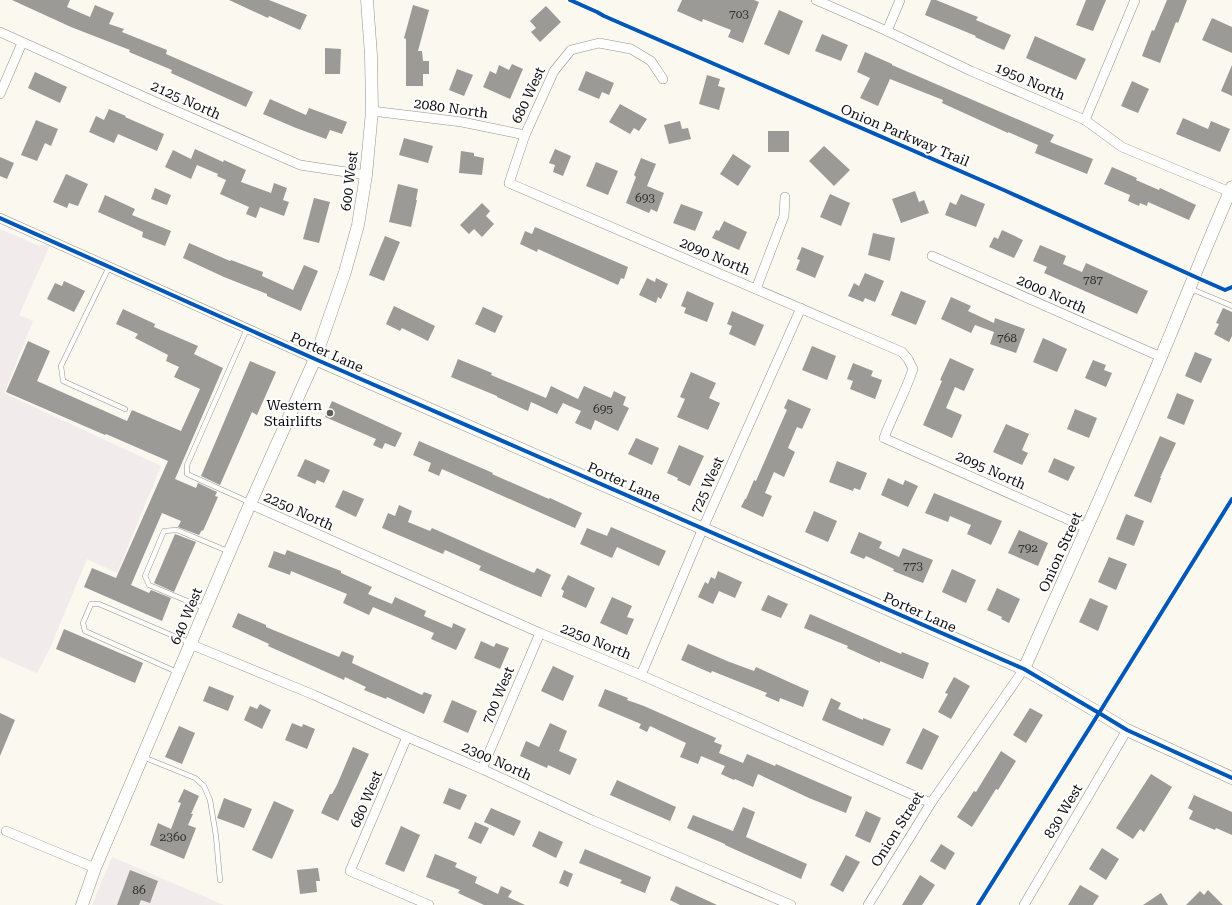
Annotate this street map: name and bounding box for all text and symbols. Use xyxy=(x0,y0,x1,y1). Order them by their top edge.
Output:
house number: 703 xyxy=(729,7,749,21)
street label: 1950 North xyxy=(992,59,1068,103)
street label: 680 West xyxy=(508,64,548,126)
street label: 2125 North xyxy=(149,77,223,123)
street label: 2080 North xyxy=(413,95,489,121)
street label: Onion Parkway Trail xyxy=(838,101,972,170)
street label: 600 West xyxy=(337,150,361,212)
house number: 693 xyxy=(635,191,655,205)
street label: 2090 North xyxy=(677,234,753,278)
street label: 2000 North xyxy=(1015,271,1089,317)
house number: 787 xyxy=(1083,273,1103,287)
street label: Porter Lane xyxy=(288,329,366,375)
house number: 768 xyxy=(997,331,1017,345)
place label: Western Stairlifts xyxy=(264,397,322,429)
house number: 695 xyxy=(593,402,613,416)
marker: Western Stairlifts xyxy=(325,408,335,418)
street label: 2095 North xyxy=(954,447,1028,493)
street label: 725 West xyxy=(687,454,727,516)
street label: Porter Lane xyxy=(585,459,663,505)
street label: 2250 North xyxy=(262,488,336,534)
street label: Onion Street xyxy=(1035,509,1085,595)
house number: 792 xyxy=(1018,541,1038,555)
house number: 773 xyxy=(903,559,923,573)
street label: 640 West xyxy=(167,585,205,647)
street label: Porter Lane xyxy=(881,589,959,635)
street label: 2250 North xyxy=(558,620,634,662)
street label: 700 West xyxy=(479,664,517,726)
street label: 2300 North xyxy=(460,738,534,784)
street label: 680 West xyxy=(347,768,385,830)
street label: 830 West xyxy=(1041,781,1085,841)
street label: Onion Street xyxy=(867,788,927,870)
house number: 2360 xyxy=(160,830,187,844)
house number: 86 xyxy=(132,883,146,897)

